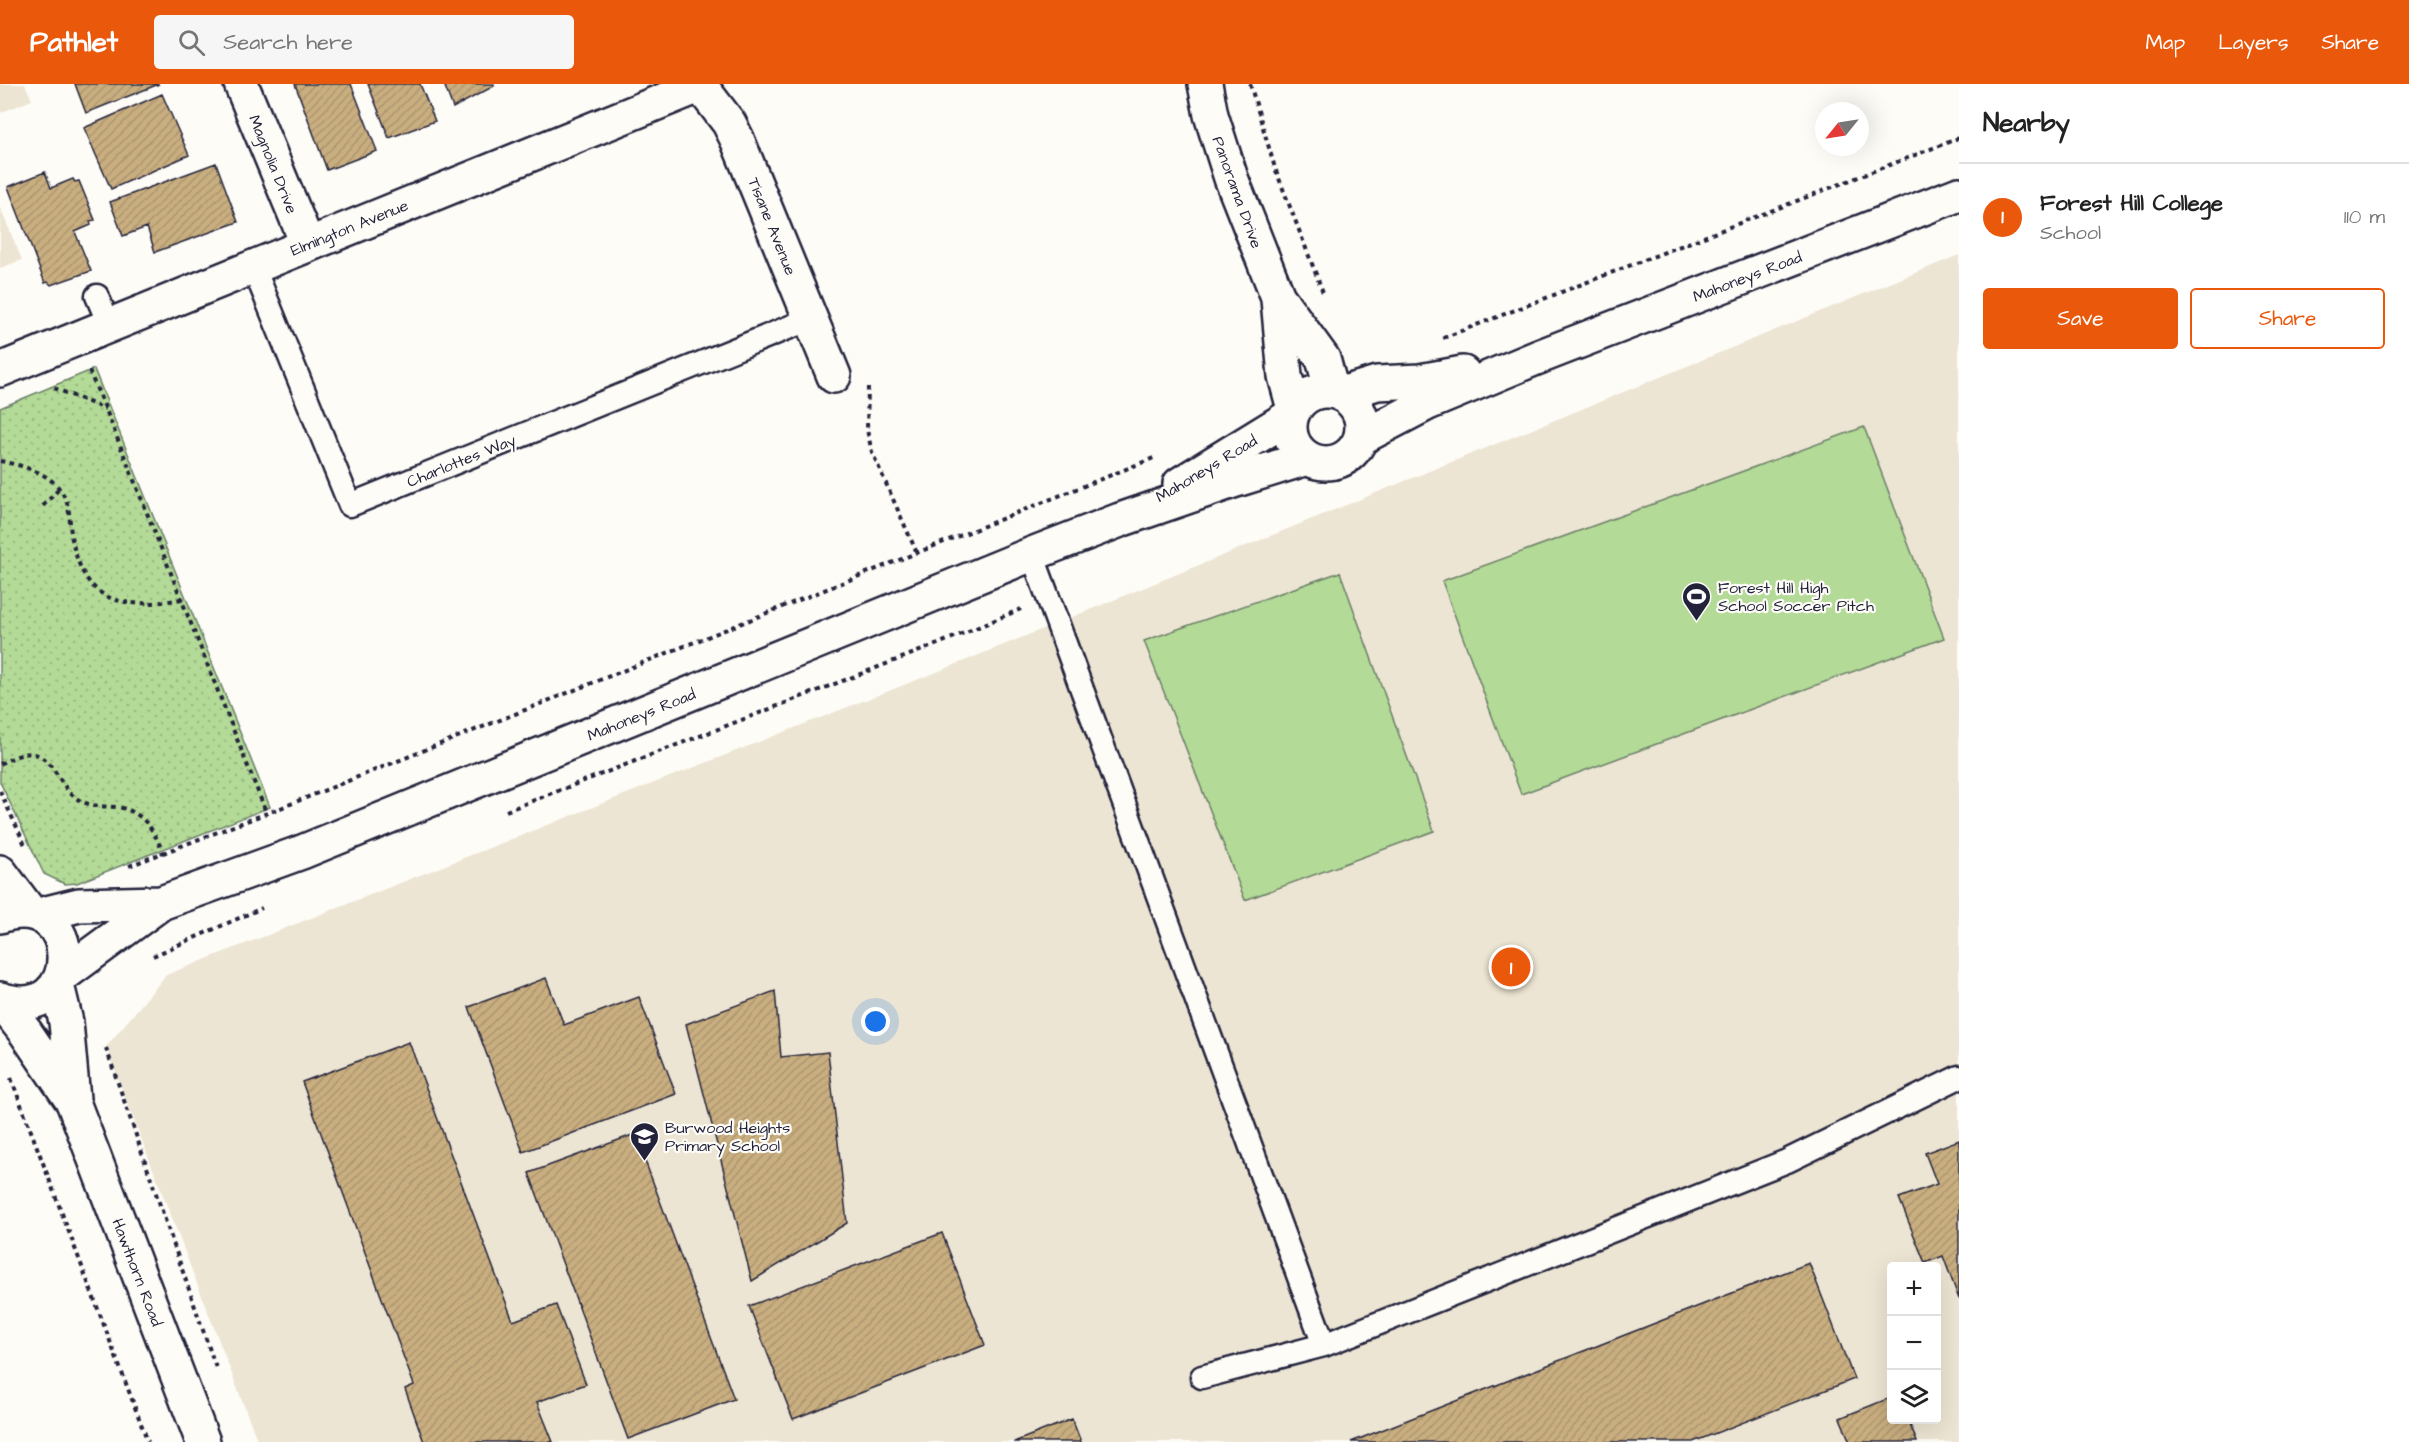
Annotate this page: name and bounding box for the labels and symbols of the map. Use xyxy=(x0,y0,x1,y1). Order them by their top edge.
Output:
north arrow xyxy=(1815,102,1869,156)
street label: Magnolia Drive xyxy=(242,112,303,218)
street label: Panorama Drive xyxy=(1207,133,1268,252)
street label: Tisane Avenue xyxy=(742,174,802,279)
street label: Elmington Avenue xyxy=(287,194,412,262)
street label: Mahoneys Road xyxy=(1690,246,1805,309)
street label: Charlottes Way xyxy=(404,429,520,494)
street label: Mahoneys Road xyxy=(1152,430,1262,509)
place label: Forest Hill High School Soccer Pitch xyxy=(1718,577,1874,617)
sports icon: Forest Hill High School Soccer Pitch xyxy=(1681,580,1713,622)
street label: Mahoneys Road xyxy=(584,683,699,748)
pin: 1 xyxy=(1492,944,1530,990)
your location xyxy=(861,1007,890,1036)
place label: Burwood Heights Primary School xyxy=(665,1117,790,1158)
school or university icon: Burwood Heights Primary School xyxy=(628,1120,660,1162)
street label: Hawthorn Road xyxy=(106,1215,168,1330)

